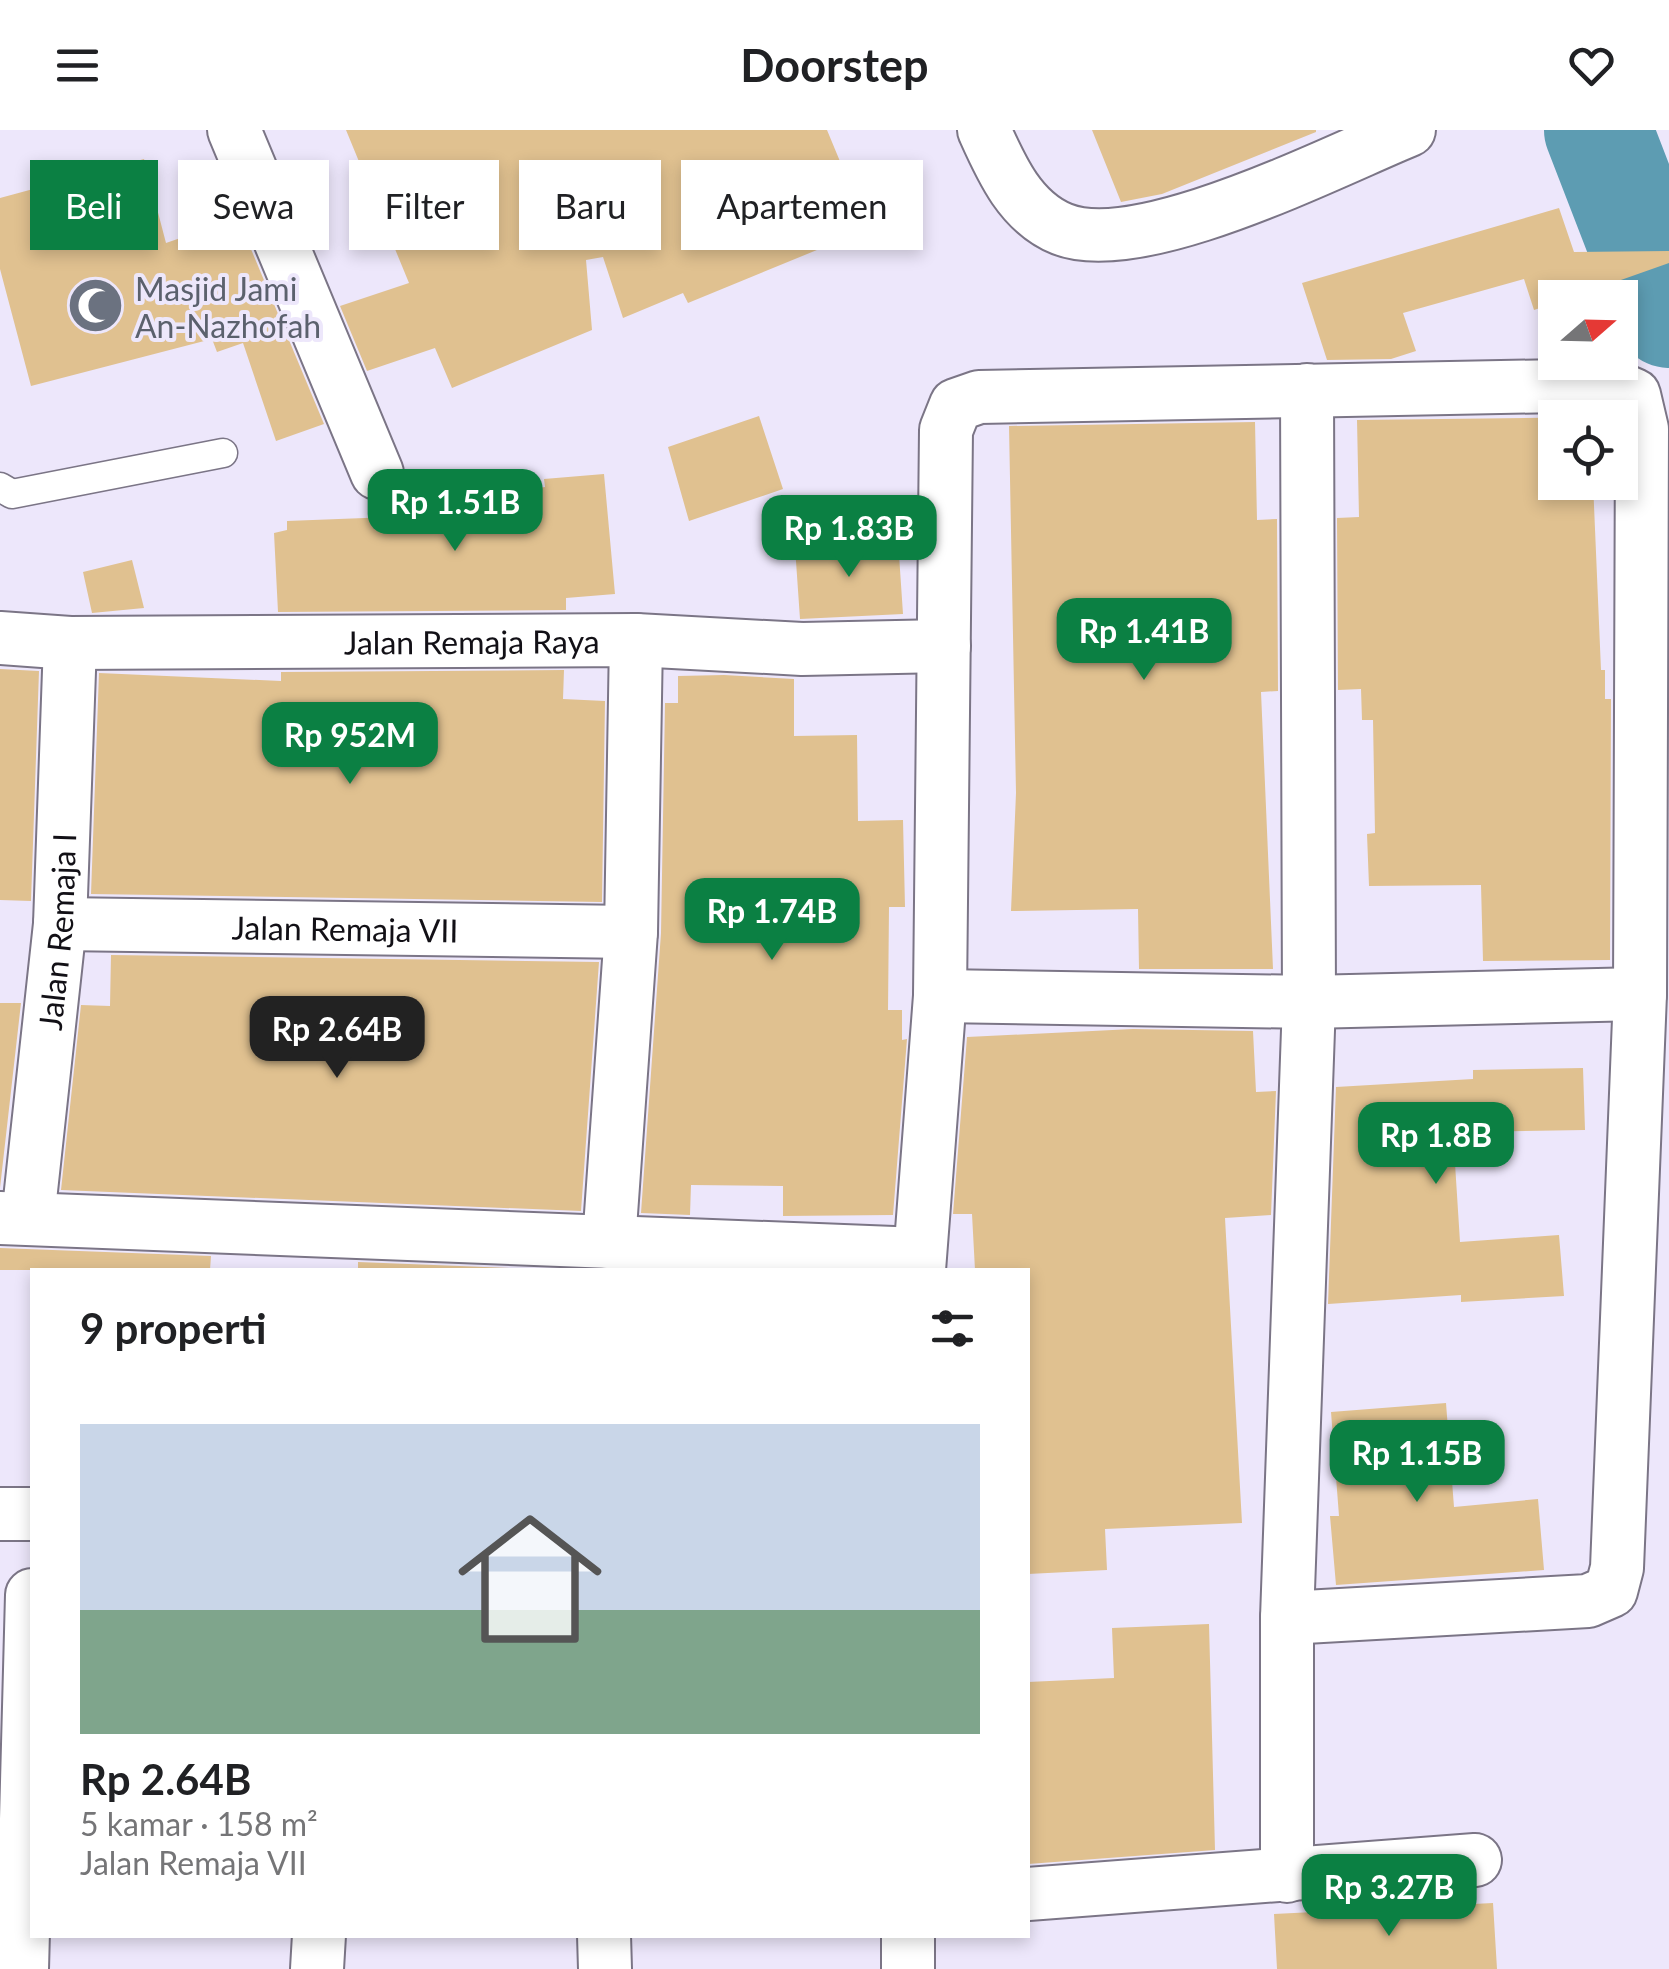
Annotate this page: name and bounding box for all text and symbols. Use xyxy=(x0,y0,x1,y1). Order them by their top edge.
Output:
icon: menu xyxy=(50,38,105,93)
text: Doorstep xyxy=(740,38,929,92)
icon: heart xyxy=(1564,38,1619,93)
chip: Beli xyxy=(30,160,158,250)
chip: Sewa xyxy=(178,160,329,250)
chip: Filter xyxy=(349,160,499,250)
chip: Baru xyxy=(519,160,661,250)
chip: Apartemen xyxy=(681,160,923,250)
place label: Masjid Jami An-Nazhofah xyxy=(135,269,321,345)
mosque icon: Masjid Jami An-Nazhofah xyxy=(66,276,126,336)
north arrow xyxy=(1538,280,1638,380)
map controls xyxy=(1538,280,1638,500)
button: locate xyxy=(1538,400,1638,500)
pin: Rp 1.51B xyxy=(352,469,558,554)
text: Rp 1.51B xyxy=(390,482,520,521)
pin: Rp 1.83B xyxy=(746,495,952,580)
text: Rp 1.83B xyxy=(784,508,914,547)
pin: Rp 1.41B xyxy=(1041,598,1247,683)
text: Rp 1.41B xyxy=(1079,611,1209,650)
street label: Jalan Remaja Raya xyxy=(344,621,600,661)
pin: Rp 952M xyxy=(258,702,442,787)
text: Rp 952M xyxy=(284,715,416,754)
street label: Jalan Remaja I xyxy=(29,832,83,1032)
pin: Rp 1.74B xyxy=(669,878,875,963)
text: Rp 1.74B xyxy=(707,891,837,930)
street label: Jalan Remaja VII xyxy=(231,907,459,949)
pin: Rp 2.64B xyxy=(234,996,440,1081)
text: Rp 2.64B xyxy=(272,1009,402,1048)
pin: Rp 1.8B xyxy=(1344,1102,1528,1187)
text: Rp 1.8B xyxy=(1380,1115,1492,1154)
icon: filters xyxy=(925,1301,980,1356)
text: 9 properti xyxy=(80,1303,267,1353)
pin: Rp 1.15B xyxy=(1314,1420,1520,1505)
text: Rp 1.15B xyxy=(1352,1433,1482,1472)
icon: home xyxy=(440,1489,620,1669)
text: Rp 2.64B xyxy=(80,1754,252,1804)
text: 5 kamar · 158 m² xyxy=(80,1804,318,1843)
text: Jalan Remaja VII xyxy=(80,1843,307,1882)
pin: Rp 3.27B xyxy=(1286,1854,1492,1939)
text: Rp 3.27B xyxy=(1324,1867,1454,1906)

